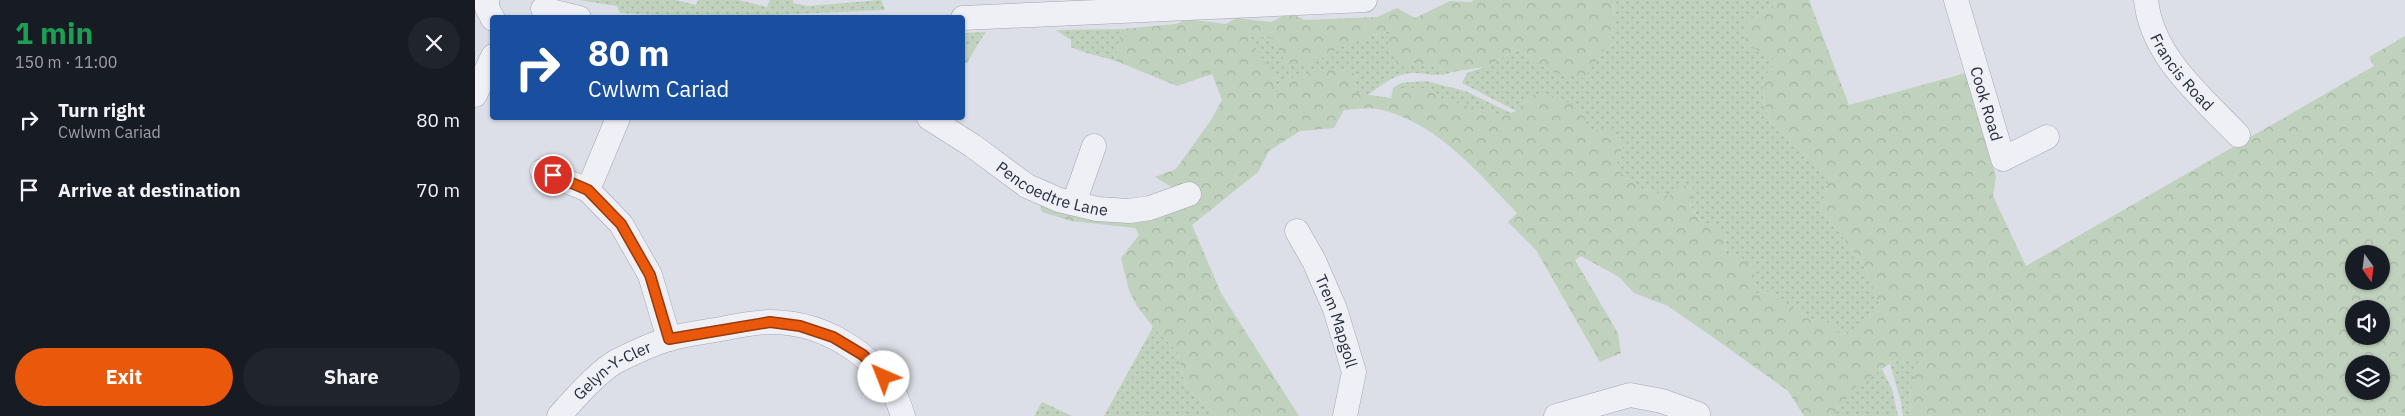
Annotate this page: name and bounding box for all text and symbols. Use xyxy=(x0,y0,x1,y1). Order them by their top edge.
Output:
text: 1 min xyxy=(15,13,93,52)
button: close xyxy=(408,17,460,69)
text: 80 m xyxy=(588,30,670,76)
street label: Francis Road xyxy=(2146,30,2218,115)
icon: right xyxy=(505,35,570,100)
text: 150 m · 11:00 xyxy=(15,52,117,72)
street label: Cook Road xyxy=(1966,64,2007,143)
text: Cwlwm Cariad xyxy=(588,74,729,103)
text: Turn right xyxy=(58,98,145,122)
icon: right xyxy=(15,106,43,134)
text: 80 m xyxy=(416,108,460,132)
text: Cwlwm Cariad xyxy=(58,122,161,142)
pin xyxy=(532,154,574,196)
street label: Pencoedtre Lane xyxy=(992,157,1109,220)
icon: arrive xyxy=(539,161,567,189)
icon: arrive xyxy=(15,176,43,204)
text: Arrive at destination xyxy=(58,178,241,202)
text: 70 m xyxy=(416,178,460,202)
north arrow xyxy=(2345,245,2390,290)
map controls xyxy=(2345,245,2390,400)
street label: Trem Mapgoll xyxy=(1311,271,1362,370)
button: sound xyxy=(2345,300,2390,345)
street label: Gelyn-Y-Cler xyxy=(569,336,654,404)
button: Exit xyxy=(15,348,233,406)
button: Share xyxy=(243,348,460,406)
position arrow xyxy=(857,350,909,402)
button: layers xyxy=(2345,355,2390,400)

